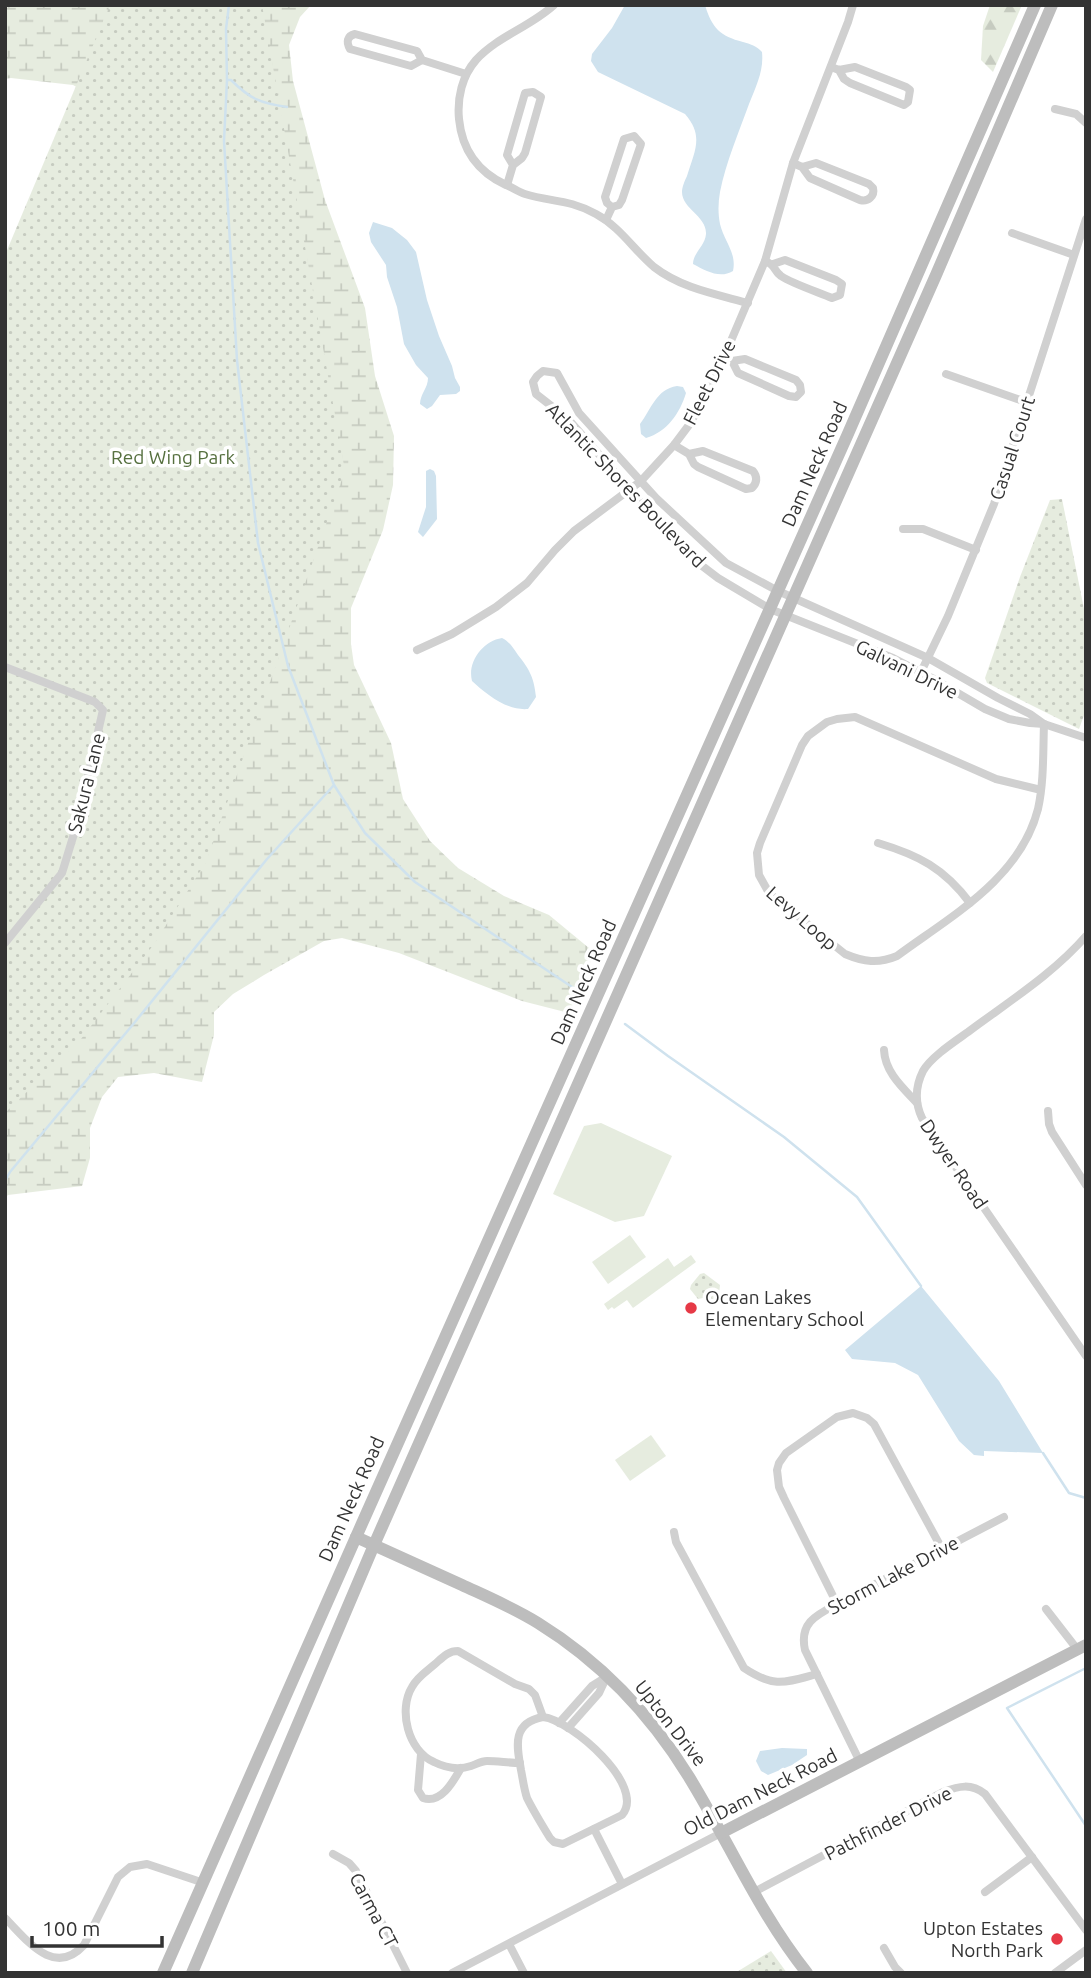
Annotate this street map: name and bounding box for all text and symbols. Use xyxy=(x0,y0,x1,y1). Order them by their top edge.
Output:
street label: Fleet Drive xyxy=(678,336,740,428)
street label: Casual Court xyxy=(985,393,1039,503)
street label: Atlantic Shores Boulevard xyxy=(542,398,710,572)
street label: Dam Neck Road xyxy=(777,398,851,530)
park label: Red Wing Park xyxy=(111,446,235,468)
street label: Galvani Drive xyxy=(852,635,962,703)
street label: Sakura Lane xyxy=(63,731,109,835)
street label: Levy Loop xyxy=(762,881,842,955)
street label: Dam Neck Road xyxy=(546,916,620,1048)
street label: Dwyer Road xyxy=(916,1115,992,1213)
place label: Ocean Lakes Elementary School xyxy=(705,1286,864,1330)
marker: Ocean Lakes Elementary School xyxy=(683,1300,699,1316)
street label: Dam Neck Road xyxy=(314,1433,388,1565)
street label: Storm Lake Drive xyxy=(824,1531,962,1619)
street label: Upton Drive xyxy=(631,1676,711,1770)
street label: Old Dam Neck Road xyxy=(679,1744,841,1840)
street label: Pathfinder Drive xyxy=(821,1781,955,1865)
street label: Carma CT xyxy=(345,1869,403,1952)
scale bar xyxy=(32,1904,161,1948)
text: 100 m xyxy=(42,1916,100,1940)
place label: Upton Estates North Park xyxy=(923,1917,1043,1961)
marker: Upton Estates North Park xyxy=(1049,1931,1065,1947)

